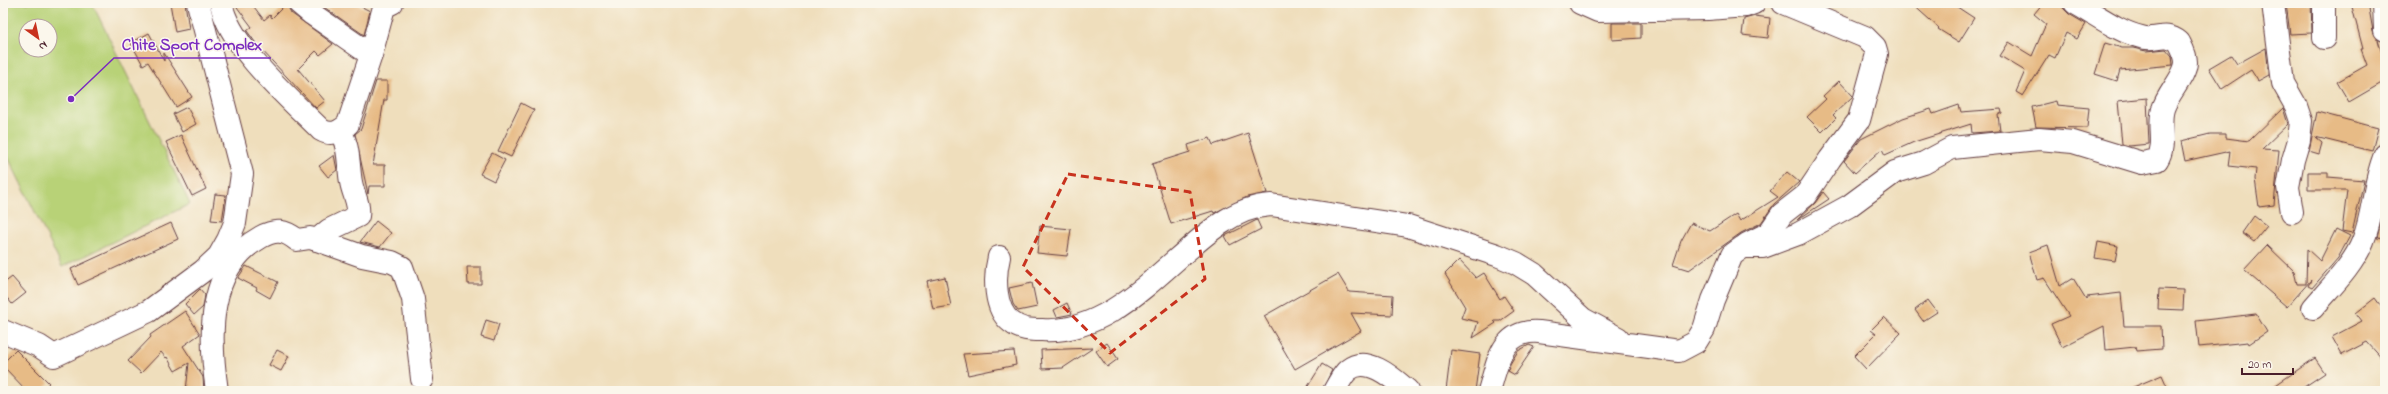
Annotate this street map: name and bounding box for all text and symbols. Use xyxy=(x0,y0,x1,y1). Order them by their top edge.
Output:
north arrow xyxy=(18,18,58,58)
callout: Chite Sport Complex xyxy=(114,29,271,58)
text: Chite Sport Complex xyxy=(122,33,263,58)
text: N xyxy=(35,37,50,54)
scale bar xyxy=(2242,350,2293,376)
text: 20 m xyxy=(2248,356,2271,374)

